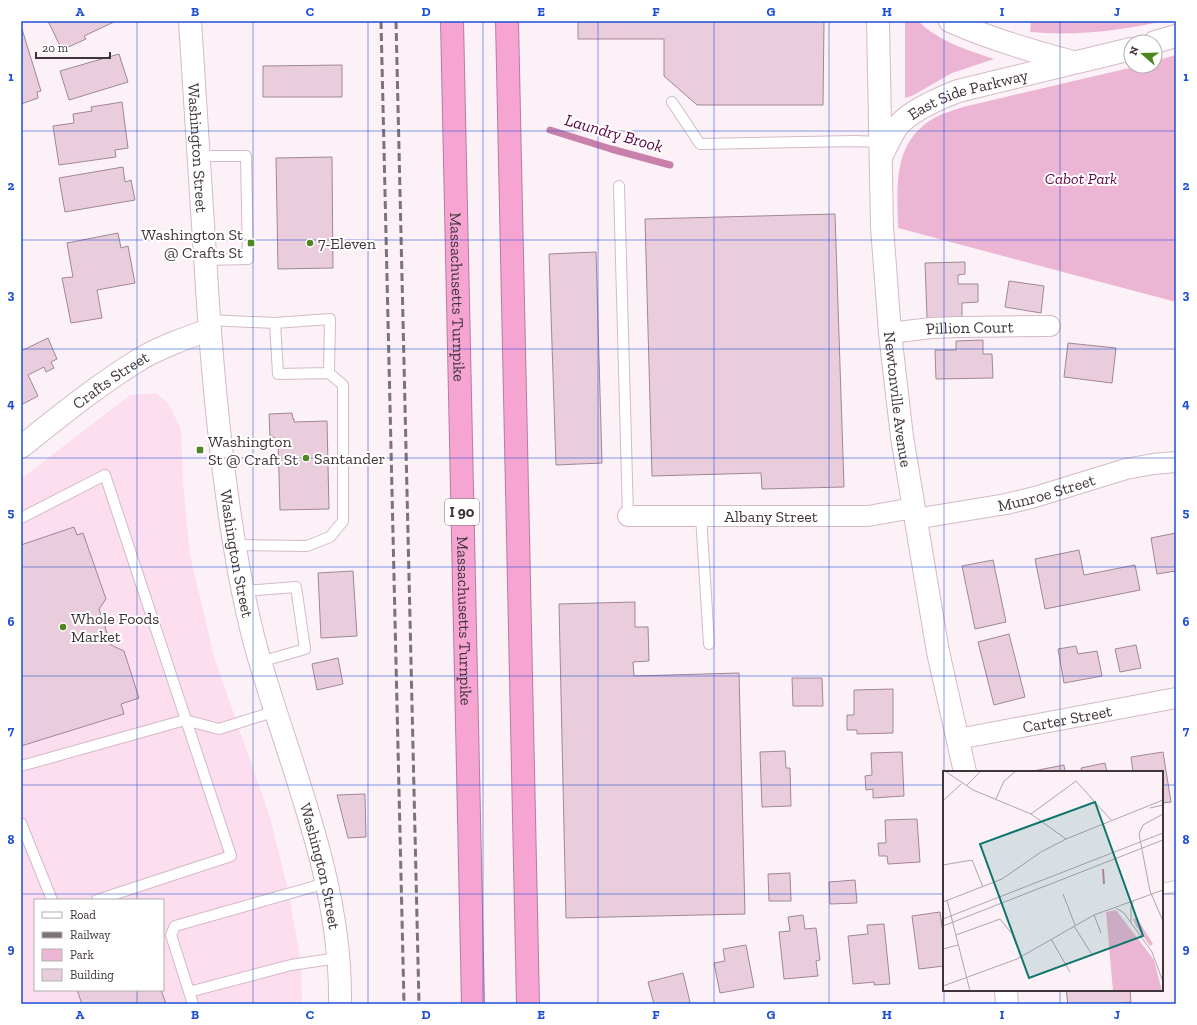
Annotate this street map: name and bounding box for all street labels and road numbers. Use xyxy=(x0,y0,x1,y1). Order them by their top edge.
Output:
street label: East Side Parkway xyxy=(904,65,1031,124)
street label: Washington Street xyxy=(184,83,211,213)
street label: Massachusetts Turnpike xyxy=(446,212,469,382)
street label: Pillion Court xyxy=(925,317,1014,339)
street label: Newtonville Avenue xyxy=(880,330,916,469)
street label: Crafts Street xyxy=(69,347,152,413)
street label: Munroe Street xyxy=(996,470,1097,515)
street label: Washington Street xyxy=(216,488,257,620)
road number: I 90 xyxy=(445,499,479,525)
street label: Albany Street xyxy=(724,507,818,526)
street label: Massachusetts Turnpike xyxy=(453,536,476,706)
street label: Carter Street xyxy=(1021,701,1114,737)
street label: Washington Street xyxy=(296,801,344,931)

